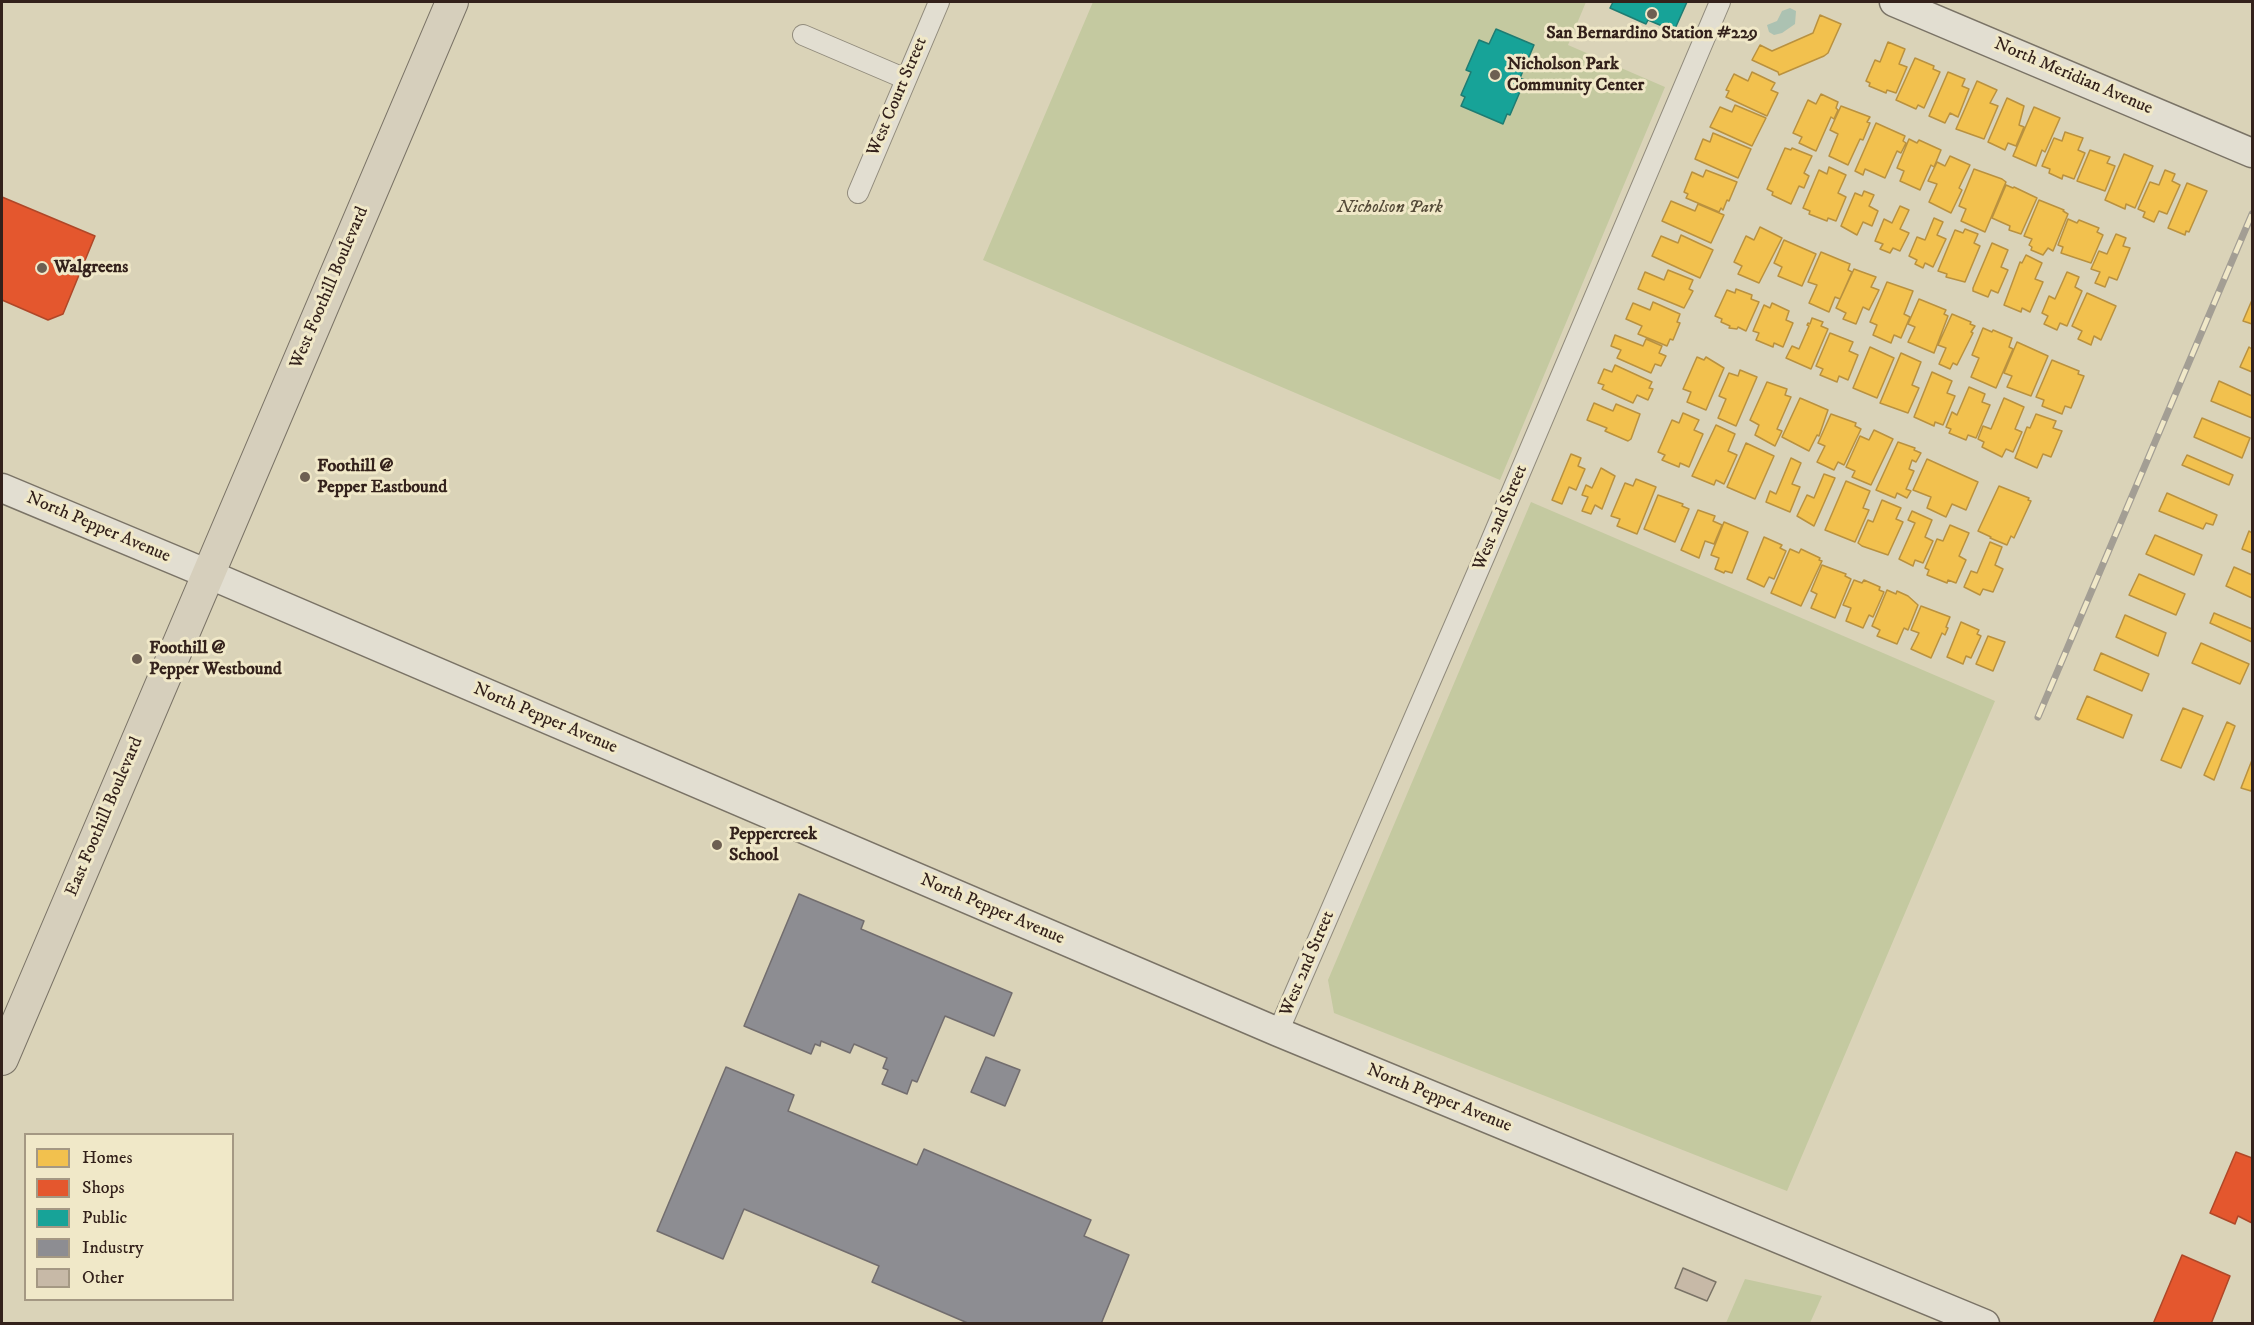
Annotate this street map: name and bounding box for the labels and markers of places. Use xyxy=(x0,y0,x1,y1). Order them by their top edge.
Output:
marker: San Bernardino Station #229 xyxy=(1645,7,1659,21)
place label: San Bernardino Station #229 xyxy=(1546,23,1758,45)
place label: Nicholson Park Community Center xyxy=(1507,54,1644,97)
marker: Nicholson Park Community Center xyxy=(1488,68,1502,82)
place label: Walgreens xyxy=(54,257,128,279)
marker: Walgreens xyxy=(35,261,49,275)
place label: Foothill @ Pepper Eastbound xyxy=(317,456,447,498)
marker: Foothill @ Pepper Eastbound xyxy=(298,470,312,484)
place label: Foothill @ Pepper Westbound xyxy=(149,638,282,680)
marker: Foothill @ Pepper Westbound xyxy=(130,652,144,666)
place label: Peppercreek School xyxy=(729,824,817,866)
marker: Peppercreek School xyxy=(710,838,724,852)

